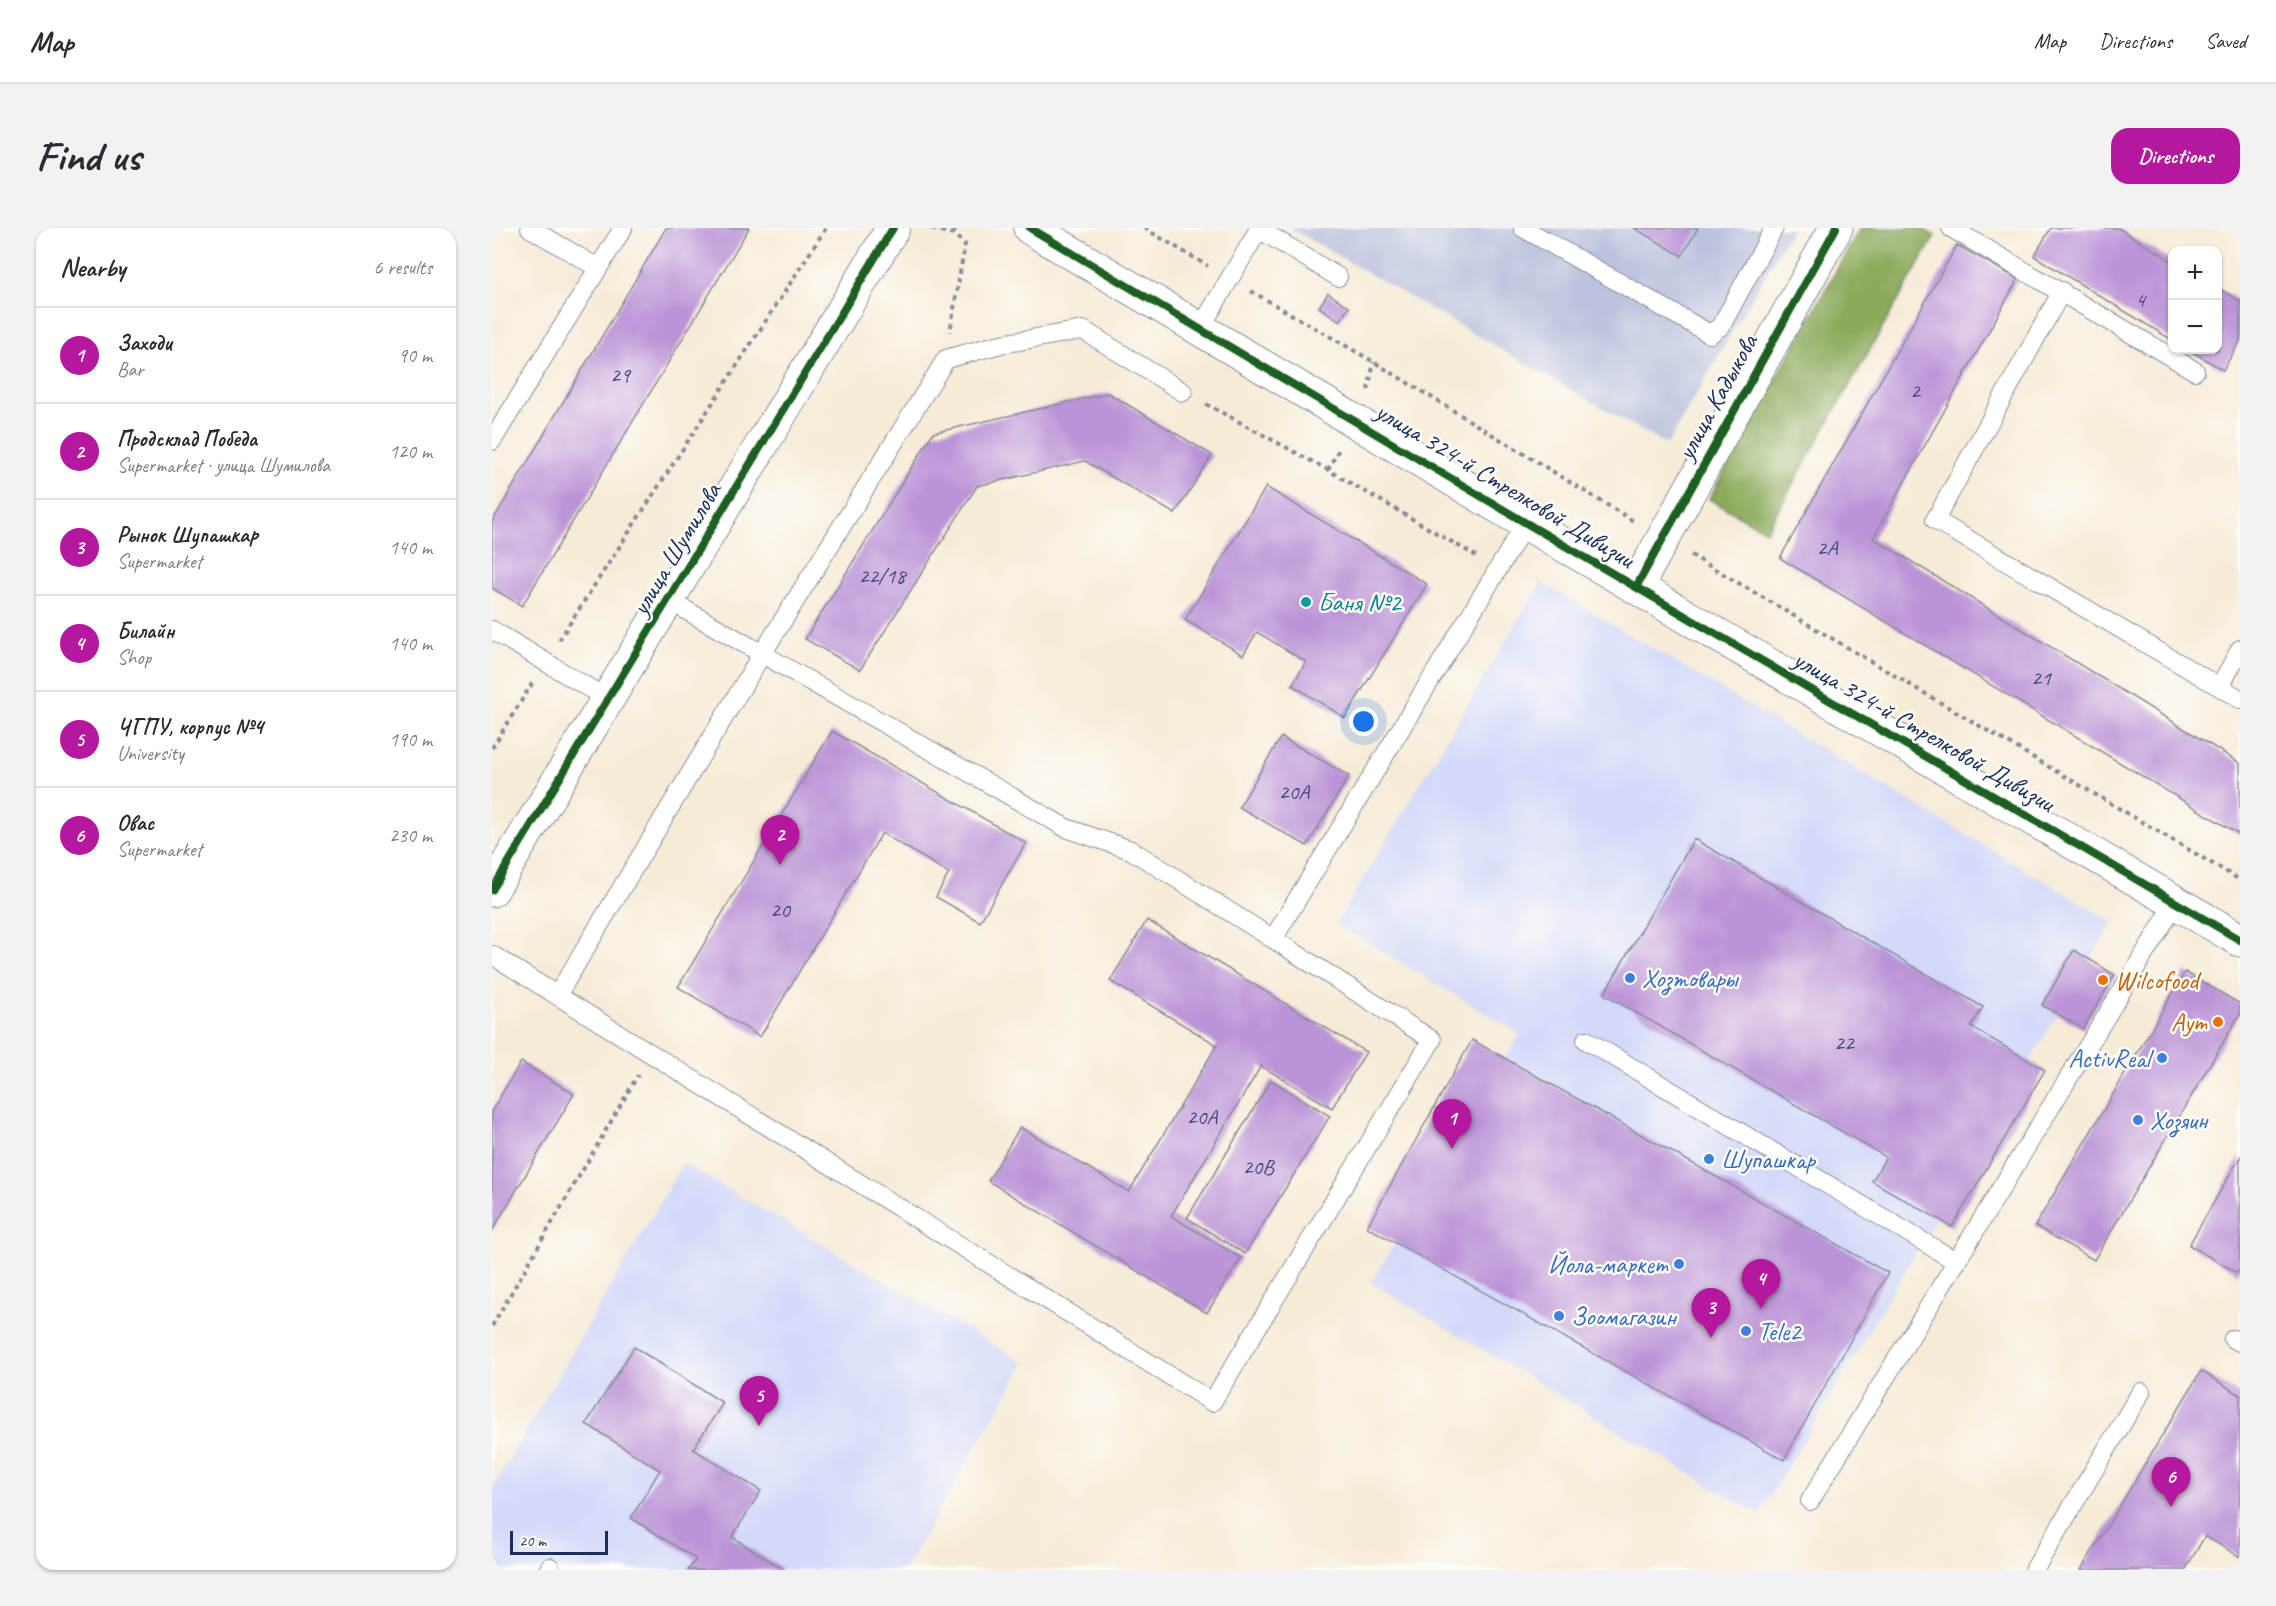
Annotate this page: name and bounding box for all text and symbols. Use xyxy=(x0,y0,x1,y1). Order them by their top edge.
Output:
text: Map xyxy=(30,24,73,59)
text: Map xyxy=(2034,28,2066,54)
text: Directions xyxy=(2099,28,2172,54)
text: Saved xyxy=(2205,28,2246,54)
button: Directions xyxy=(2111,128,2240,184)
text: Find us xyxy=(36,130,141,183)
map controls xyxy=(2168,246,2222,354)
button: + xyxy=(2168,246,2222,300)
text: Nearby xyxy=(60,251,125,284)
text: 6 results xyxy=(373,255,432,280)
house number: 4 xyxy=(2135,286,2147,314)
button: − xyxy=(2168,300,2222,354)
street label: улица Кадыкова xyxy=(1668,327,1766,467)
text: Заходи xyxy=(117,329,172,357)
text: 1 xyxy=(75,343,84,368)
text: 90 m xyxy=(398,343,432,368)
text: Bar xyxy=(117,357,143,382)
house number: 29 xyxy=(610,361,632,389)
house number: 2 xyxy=(1910,377,1922,405)
street label: улица 324-й Стрелковой Дивизии xyxy=(1368,394,1642,576)
text: Продсклад Победа xyxy=(117,425,257,453)
text: 2 xyxy=(75,439,84,464)
text: 120 m xyxy=(389,439,432,464)
text: Supermarket · улица Шумилова xyxy=(117,453,330,478)
street label: улица Шумилова xyxy=(622,475,729,623)
text: Рынок Шупашкар xyxy=(117,521,258,549)
house number: 2А xyxy=(1817,534,1838,562)
text: 3 xyxy=(75,535,84,560)
text: 140 m xyxy=(389,535,432,560)
text: Supermarket xyxy=(117,549,202,574)
house number: 22/18 xyxy=(859,562,908,590)
place label: Баня №2 xyxy=(1318,586,1403,619)
marker: Баня №2 xyxy=(1299,595,1313,609)
text: Билайн xyxy=(117,617,175,645)
text: 4 xyxy=(75,631,84,656)
text: 140 m xyxy=(389,631,432,656)
street label: улица 324-й Стрелковой Дивизии xyxy=(1786,642,2062,820)
text: Shop xyxy=(117,645,151,670)
house number: 21 xyxy=(2031,664,2052,692)
your location xyxy=(1349,707,1378,736)
text: ЧГПУ, корпус №4 xyxy=(117,713,263,741)
text: 5 xyxy=(75,727,84,752)
text: 190 m xyxy=(389,727,432,752)
text: University xyxy=(117,741,184,766)
house number: 20А xyxy=(1279,778,1310,806)
text: Овас xyxy=(117,809,154,837)
pin: 2 xyxy=(760,816,800,865)
text: 6 xyxy=(75,823,84,848)
text: 230 m xyxy=(389,823,432,848)
text: Supermarket xyxy=(117,837,202,862)
house number: 20 xyxy=(770,896,792,924)
place label: Хозтовары xyxy=(1642,962,1740,996)
place label: Wilcofood xyxy=(2115,964,2202,997)
marker: Хозтовары xyxy=(1623,971,1637,985)
marker: Wilcofood xyxy=(2096,973,2110,987)
place label: Аут xyxy=(2171,1006,2208,1039)
marker: Аут xyxy=(2211,1015,2225,1029)
house number: 22 xyxy=(1834,1029,1856,1057)
place label: ActivReal xyxy=(2068,1042,2155,1075)
marker: ActivReal xyxy=(2155,1051,2169,1065)
pin: 1 xyxy=(1432,1100,1472,1149)
house number: 20А xyxy=(1187,1103,1218,1131)
place label: Хозяин xyxy=(2150,1104,2209,1138)
marker: Хозяин xyxy=(2131,1113,2145,1127)
place label: Шупашкар xyxy=(1721,1143,1816,1176)
marker: Шупашкар xyxy=(1702,1152,1716,1166)
house number: 20В xyxy=(1242,1153,1275,1181)
place label: Йола-маркет xyxy=(1548,1248,1669,1281)
marker: Йола-маркет xyxy=(1672,1257,1686,1271)
pin: 4 xyxy=(1742,1260,1780,1309)
pin: 3 xyxy=(1692,1288,1730,1338)
place label: Зоомагазин xyxy=(1571,1300,1677,1333)
marker: Зоомагазин xyxy=(1552,1309,1566,1323)
place label: Tele2 xyxy=(1758,1315,1803,1348)
marker: Tele2 xyxy=(1739,1324,1753,1338)
pin: 5 xyxy=(740,1376,778,1426)
pin: 6 xyxy=(2152,1458,2190,1507)
scale bar xyxy=(510,1528,608,1556)
text: 20 m xyxy=(519,1531,546,1551)

